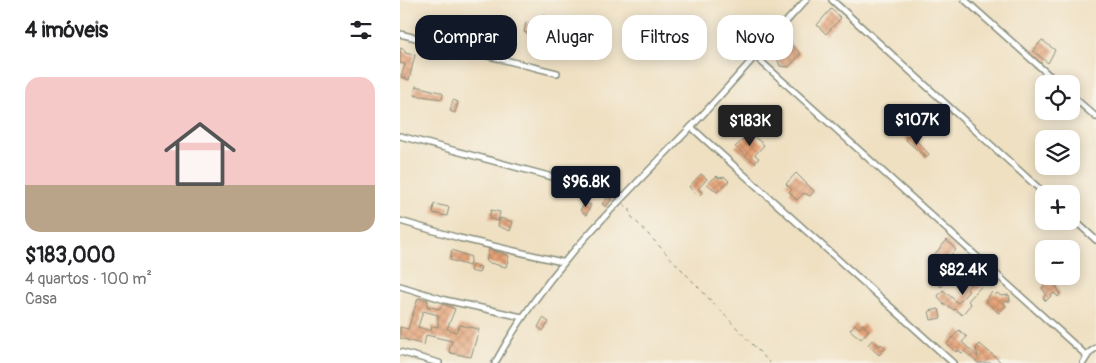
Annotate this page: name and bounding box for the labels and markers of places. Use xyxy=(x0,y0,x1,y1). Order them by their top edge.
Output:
pin: $183K xyxy=(715,104,785,147)
pin: $107K xyxy=(882,104,952,146)
pin: $96.8K xyxy=(545,166,627,208)
pin: $82.4K xyxy=(922,254,1004,296)

